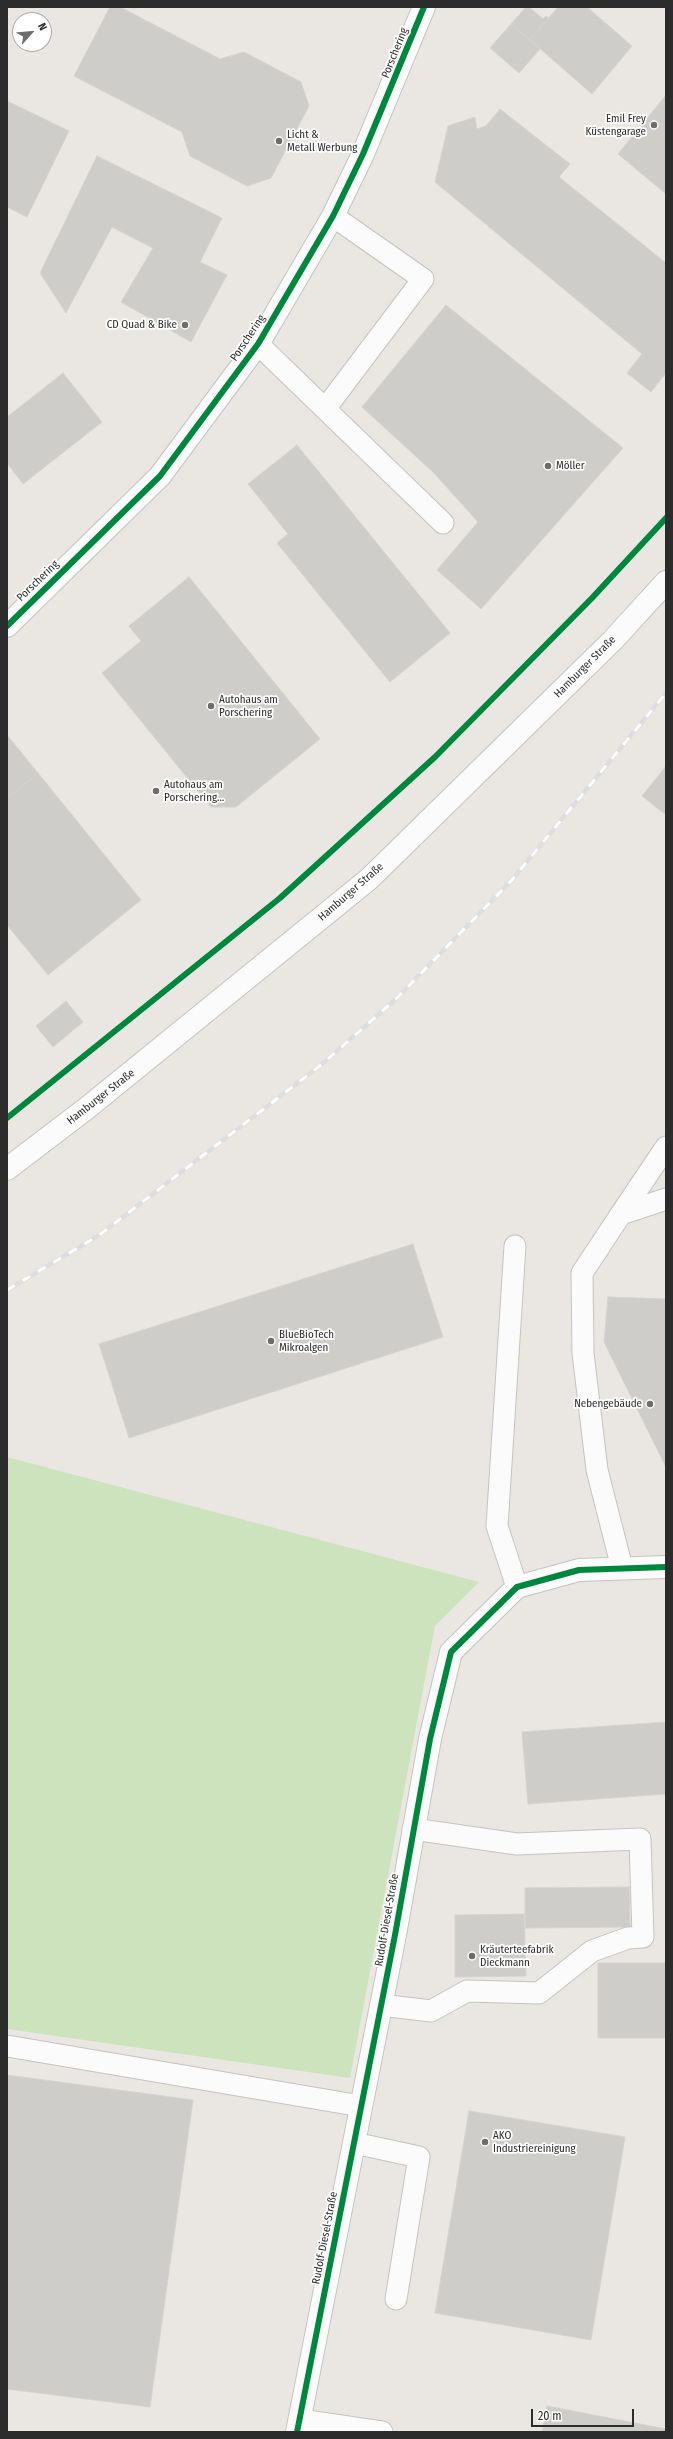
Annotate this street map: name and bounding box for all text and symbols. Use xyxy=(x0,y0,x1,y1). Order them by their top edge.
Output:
north arrow xyxy=(12,12,52,52)
text: N xyxy=(35,21,50,33)
street label: Porschering xyxy=(379,26,411,80)
place label: Emil Frey Küstengarage xyxy=(586,112,646,138)
marker: Emil Frey Küstengarage xyxy=(649,120,659,130)
place label: Licht & Metall Werbung xyxy=(287,128,357,154)
marker: Licht & Metall Werbung xyxy=(274,136,284,146)
street label: Porschering xyxy=(228,312,268,364)
place label: CD Quad & Bike xyxy=(107,318,177,332)
marker: CD Quad & Bike xyxy=(180,320,190,330)
place label: Möller xyxy=(556,459,585,473)
marker: Möller xyxy=(543,461,553,471)
street label: Porschering xyxy=(14,558,62,604)
street label: Hamburger Straße xyxy=(551,633,619,701)
place label: Autohaus am Porschering xyxy=(219,693,278,719)
marker: Autohaus am Porschering xyxy=(206,701,216,711)
place label: Autohaus am Porschering... xyxy=(164,778,224,804)
marker: Autohaus am Porschering... xyxy=(151,786,161,796)
street label: Hamburger Straße xyxy=(316,860,386,924)
street label: Hamburger Straße xyxy=(65,1067,137,1127)
place label: BlueBioTech Mikroalgen xyxy=(279,1328,334,1354)
marker: BlueBioTech Mikroalgen xyxy=(266,1336,276,1346)
place label: Nebengebäude xyxy=(574,1397,642,1411)
marker: Nebengebäude xyxy=(645,1399,655,1409)
street label: Rudolf-Diesel-Straße xyxy=(372,1873,402,1967)
place label: Kräuterteefabrik Dieckmann xyxy=(480,1943,554,1969)
marker: Kräuterteefabrik Dieckmann xyxy=(467,1951,477,1961)
place label: AKO Industriereinigung xyxy=(493,2129,576,2155)
marker: AKO Industriereinigung xyxy=(480,2137,490,2147)
street label: Rudolf-Diesel-Straße xyxy=(310,2191,340,2285)
scale bar xyxy=(533,2401,636,2427)
text: 20 m xyxy=(538,2409,562,2423)

